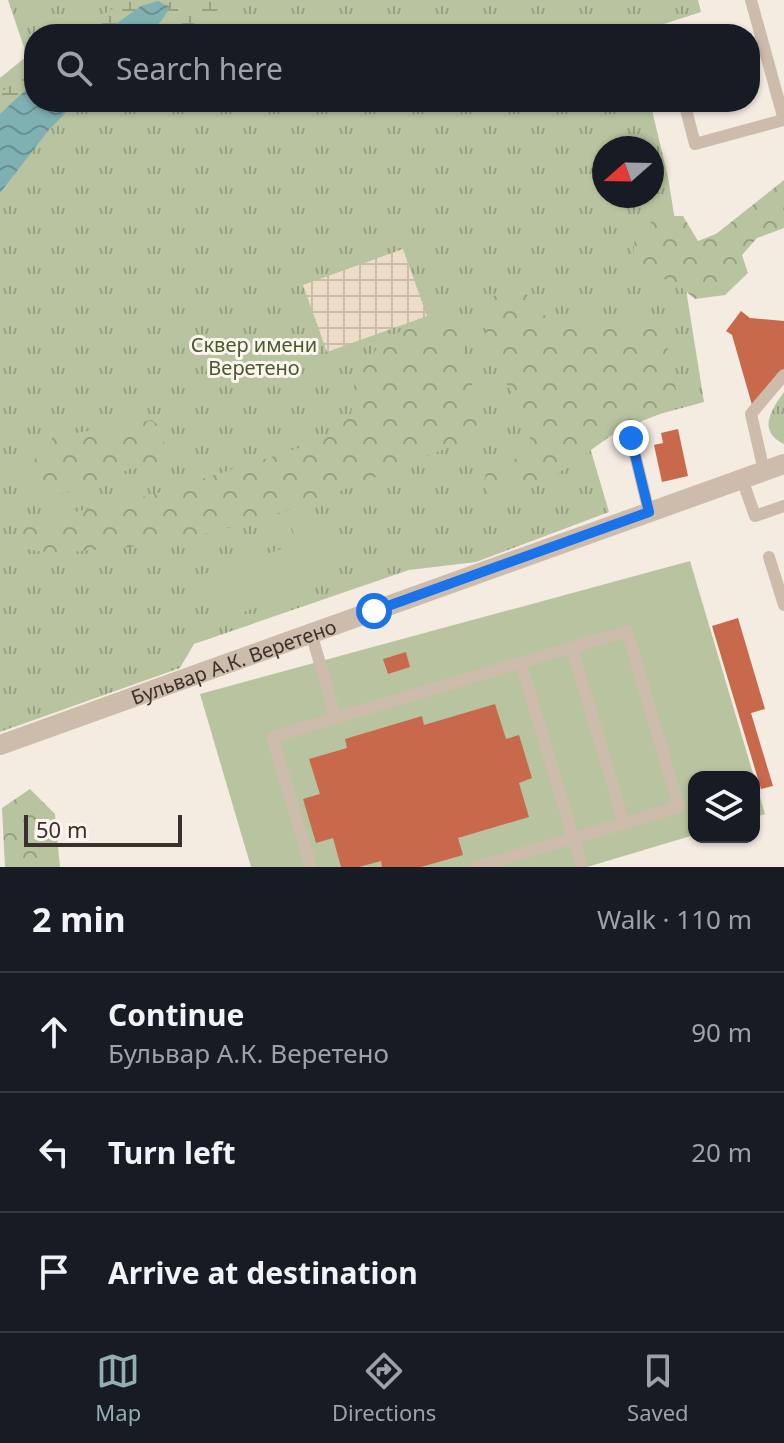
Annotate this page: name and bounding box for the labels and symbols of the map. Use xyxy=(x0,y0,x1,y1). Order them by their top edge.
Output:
north arrow xyxy=(592,136,664,208)
park label: Сквер имени Веретено xyxy=(191,331,317,381)
route end xyxy=(613,420,649,456)
route start xyxy=(356,593,392,629)
street label: Бульвар А.К. Веретено xyxy=(127,612,340,711)
scale bar xyxy=(24,811,182,847)

